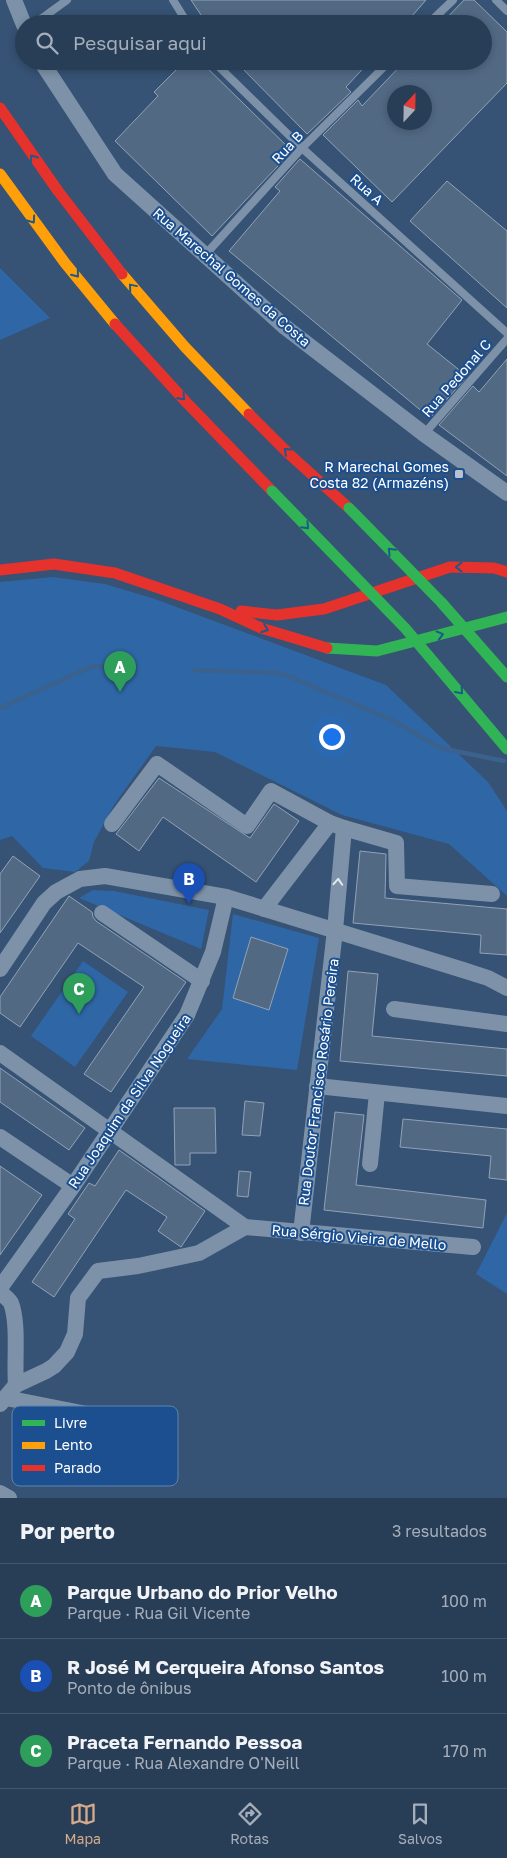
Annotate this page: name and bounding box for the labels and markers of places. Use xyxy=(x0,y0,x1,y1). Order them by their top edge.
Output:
place label: R Marechal Gomes Costa 82 (Armazéns) xyxy=(309,458,449,491)
marker: R Marechal Gomes Costa 82 (Armazéns) xyxy=(453,468,465,480)
pin: A xyxy=(104,651,136,692)
pin: B xyxy=(173,863,205,904)
pin: C xyxy=(63,973,95,1014)

